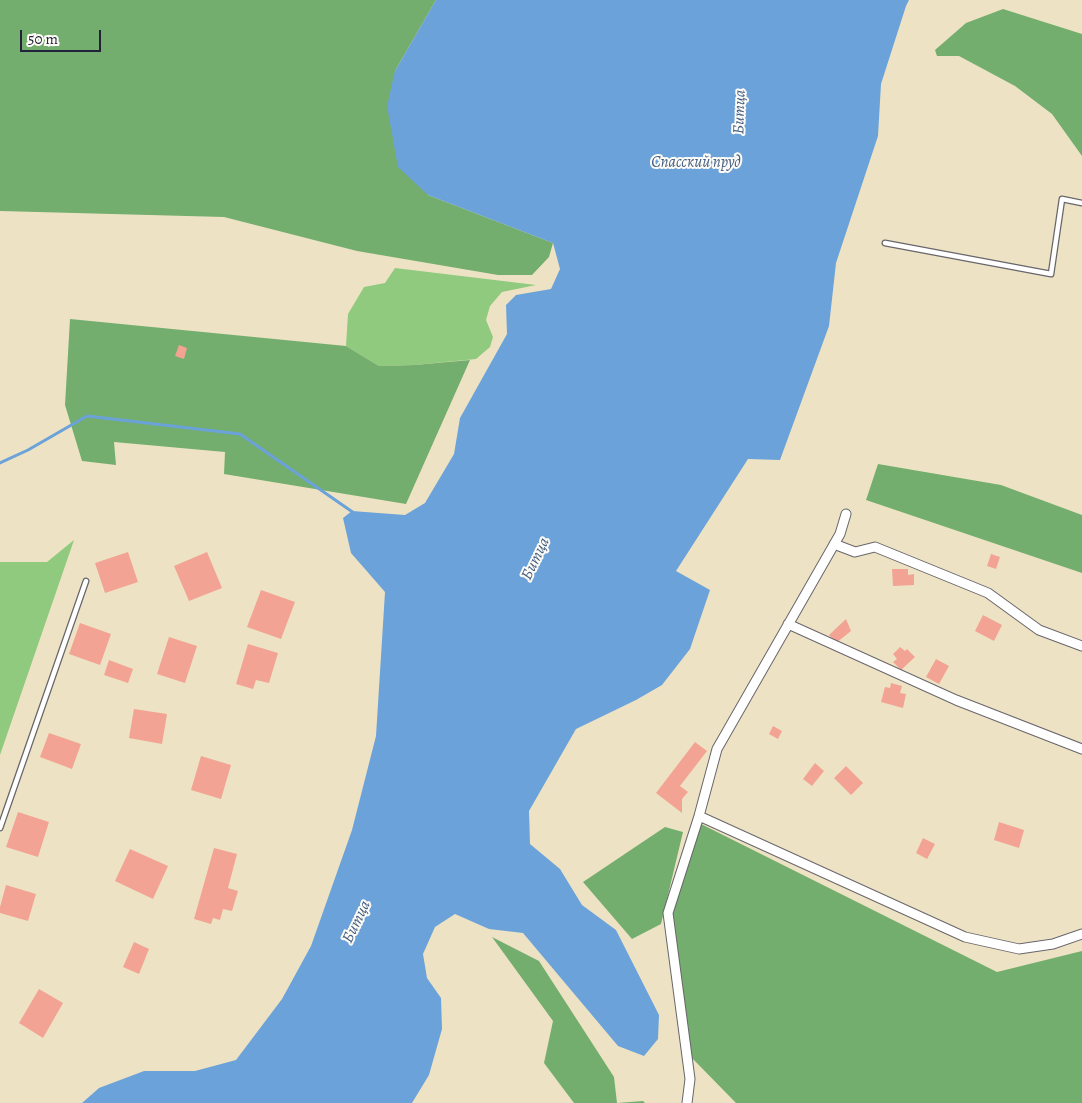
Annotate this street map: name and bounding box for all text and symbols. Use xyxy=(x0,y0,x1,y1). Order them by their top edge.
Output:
scale bar xyxy=(22,20,104,52)
text: 50 m xyxy=(28,29,58,49)
water label: Битца xyxy=(730,89,750,135)
water label: Спасский пруд xyxy=(651,153,741,173)
water label: Битца xyxy=(518,535,554,583)
water label: Битца xyxy=(339,898,375,946)

